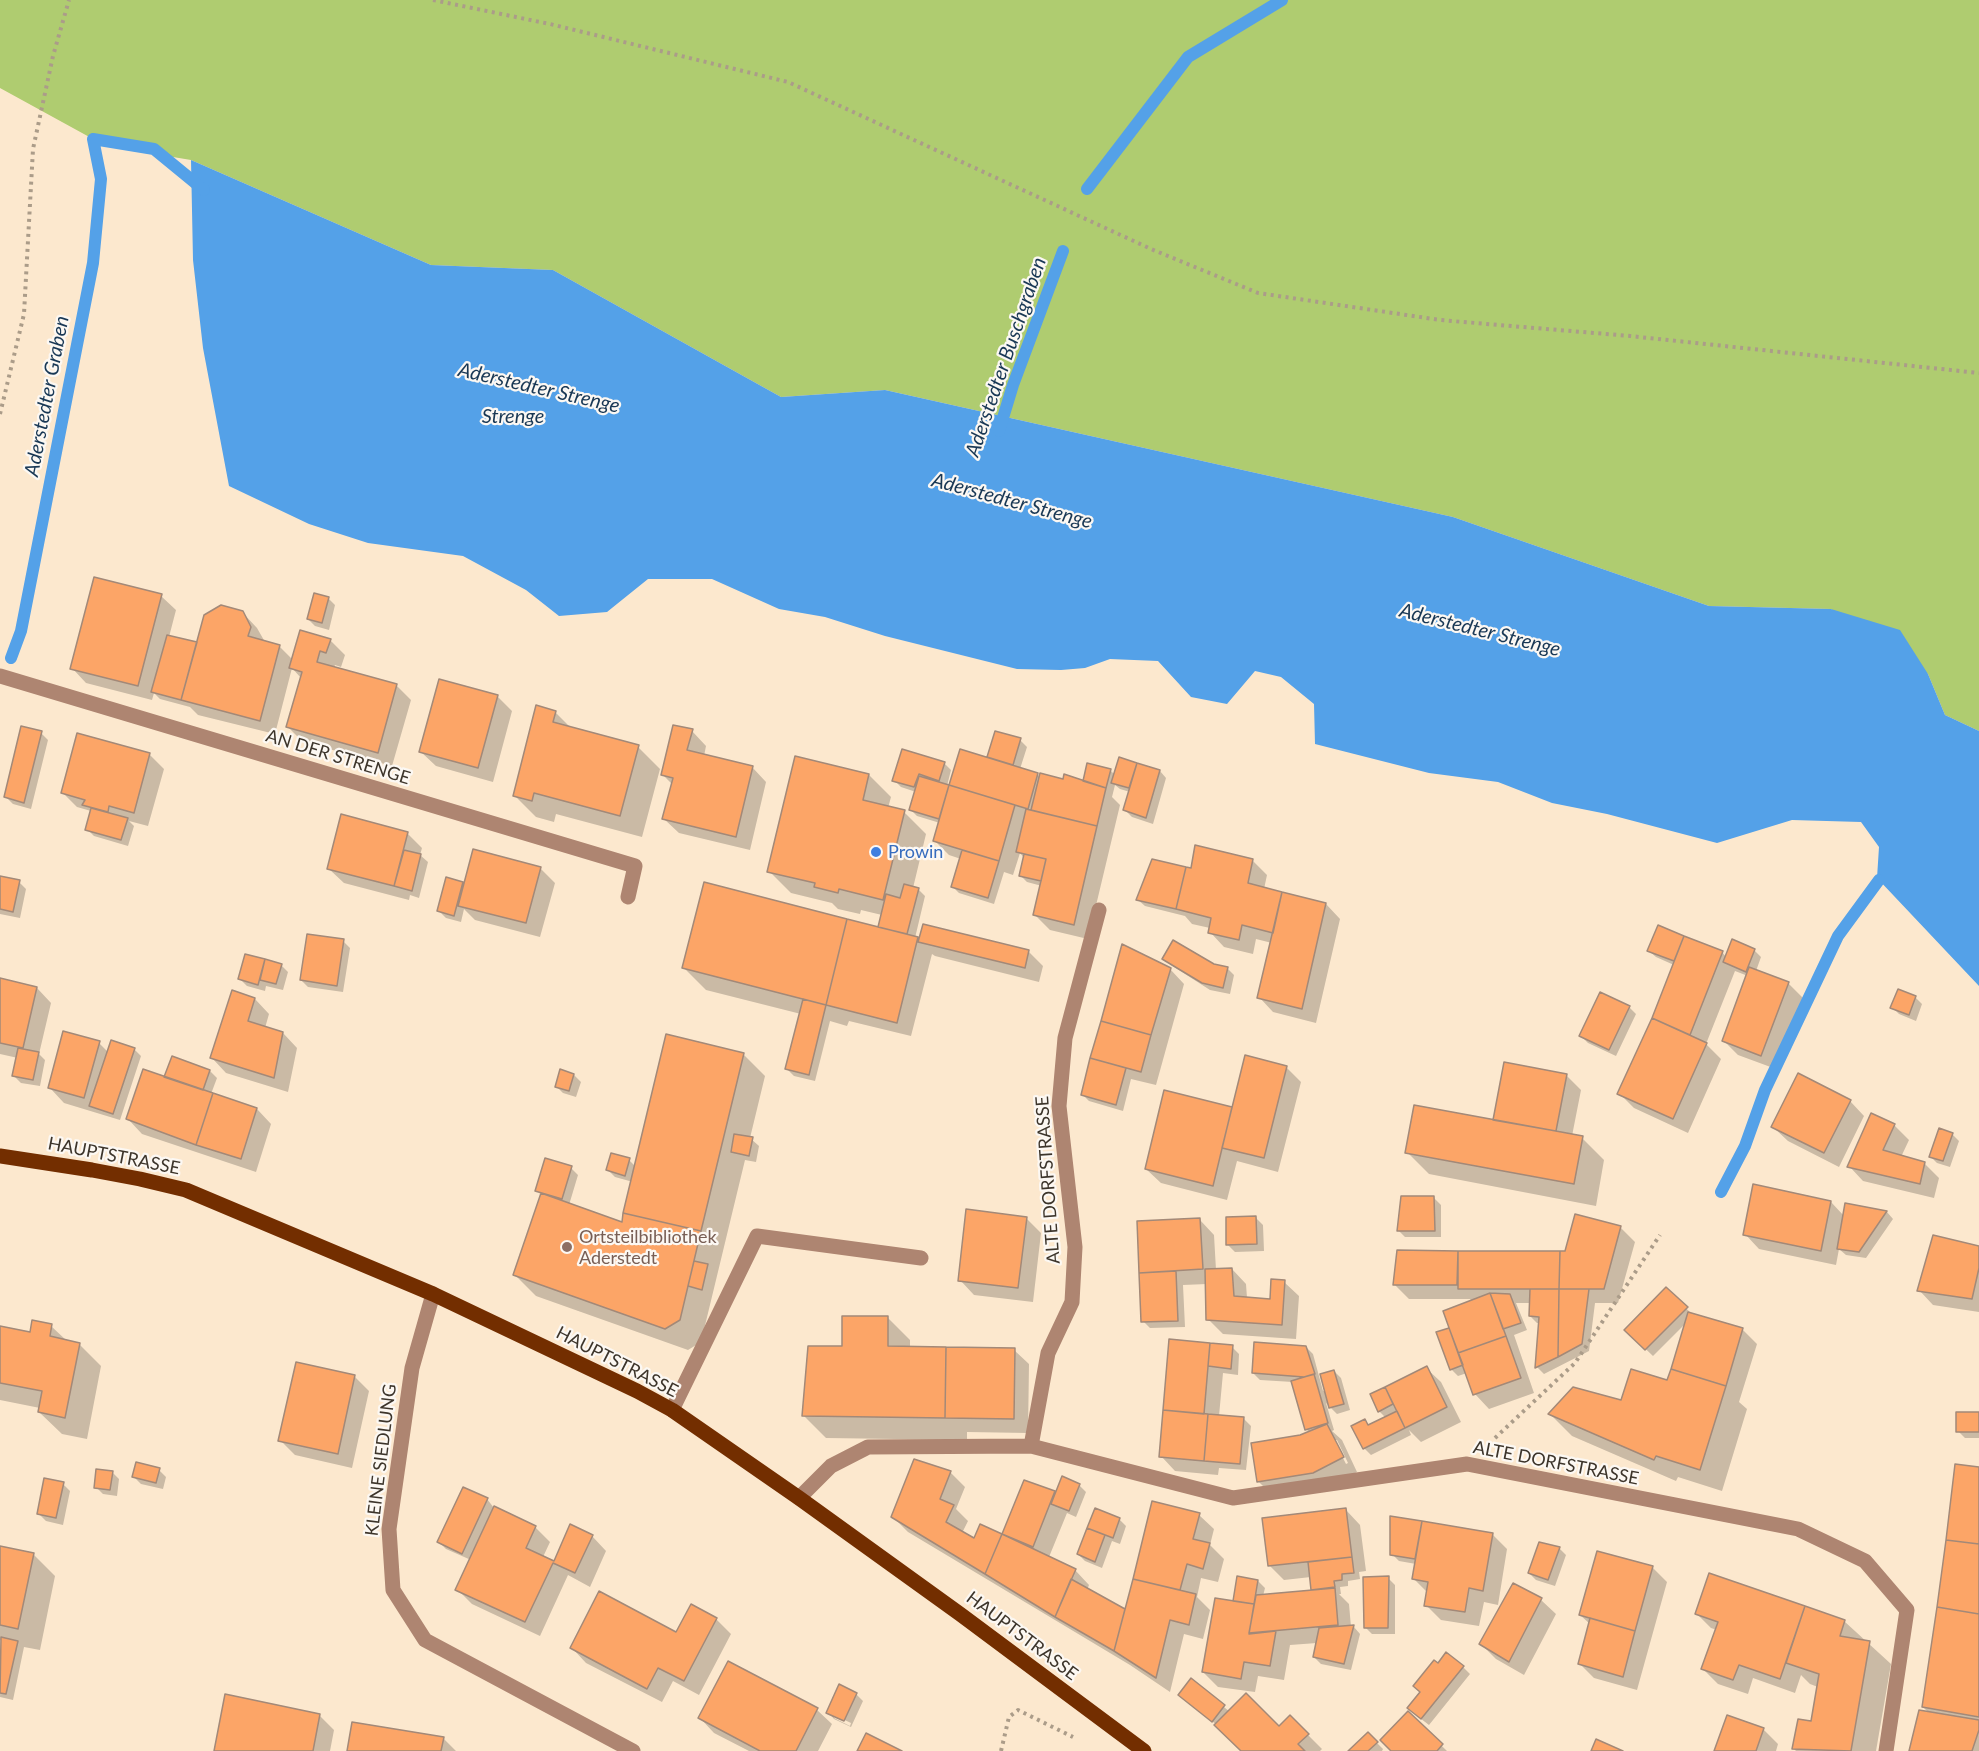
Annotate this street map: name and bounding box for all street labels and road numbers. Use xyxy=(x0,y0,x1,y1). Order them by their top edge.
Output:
street label: AN DER STRENGE xyxy=(263,725,413,789)
street label: ALTE DORFSTRASSE xyxy=(1031,1095,1065,1265)
street label: HAUPTSTRASSE xyxy=(46,1133,182,1179)
street label: HAUPTSTRASSE xyxy=(552,1322,682,1402)
street label: KLEINE SIEDLUNG xyxy=(361,1383,401,1537)
street label: ALTE DORFSTRASSE xyxy=(1471,1436,1641,1490)
street label: HAUPTSTRASSE xyxy=(962,1587,1082,1685)

